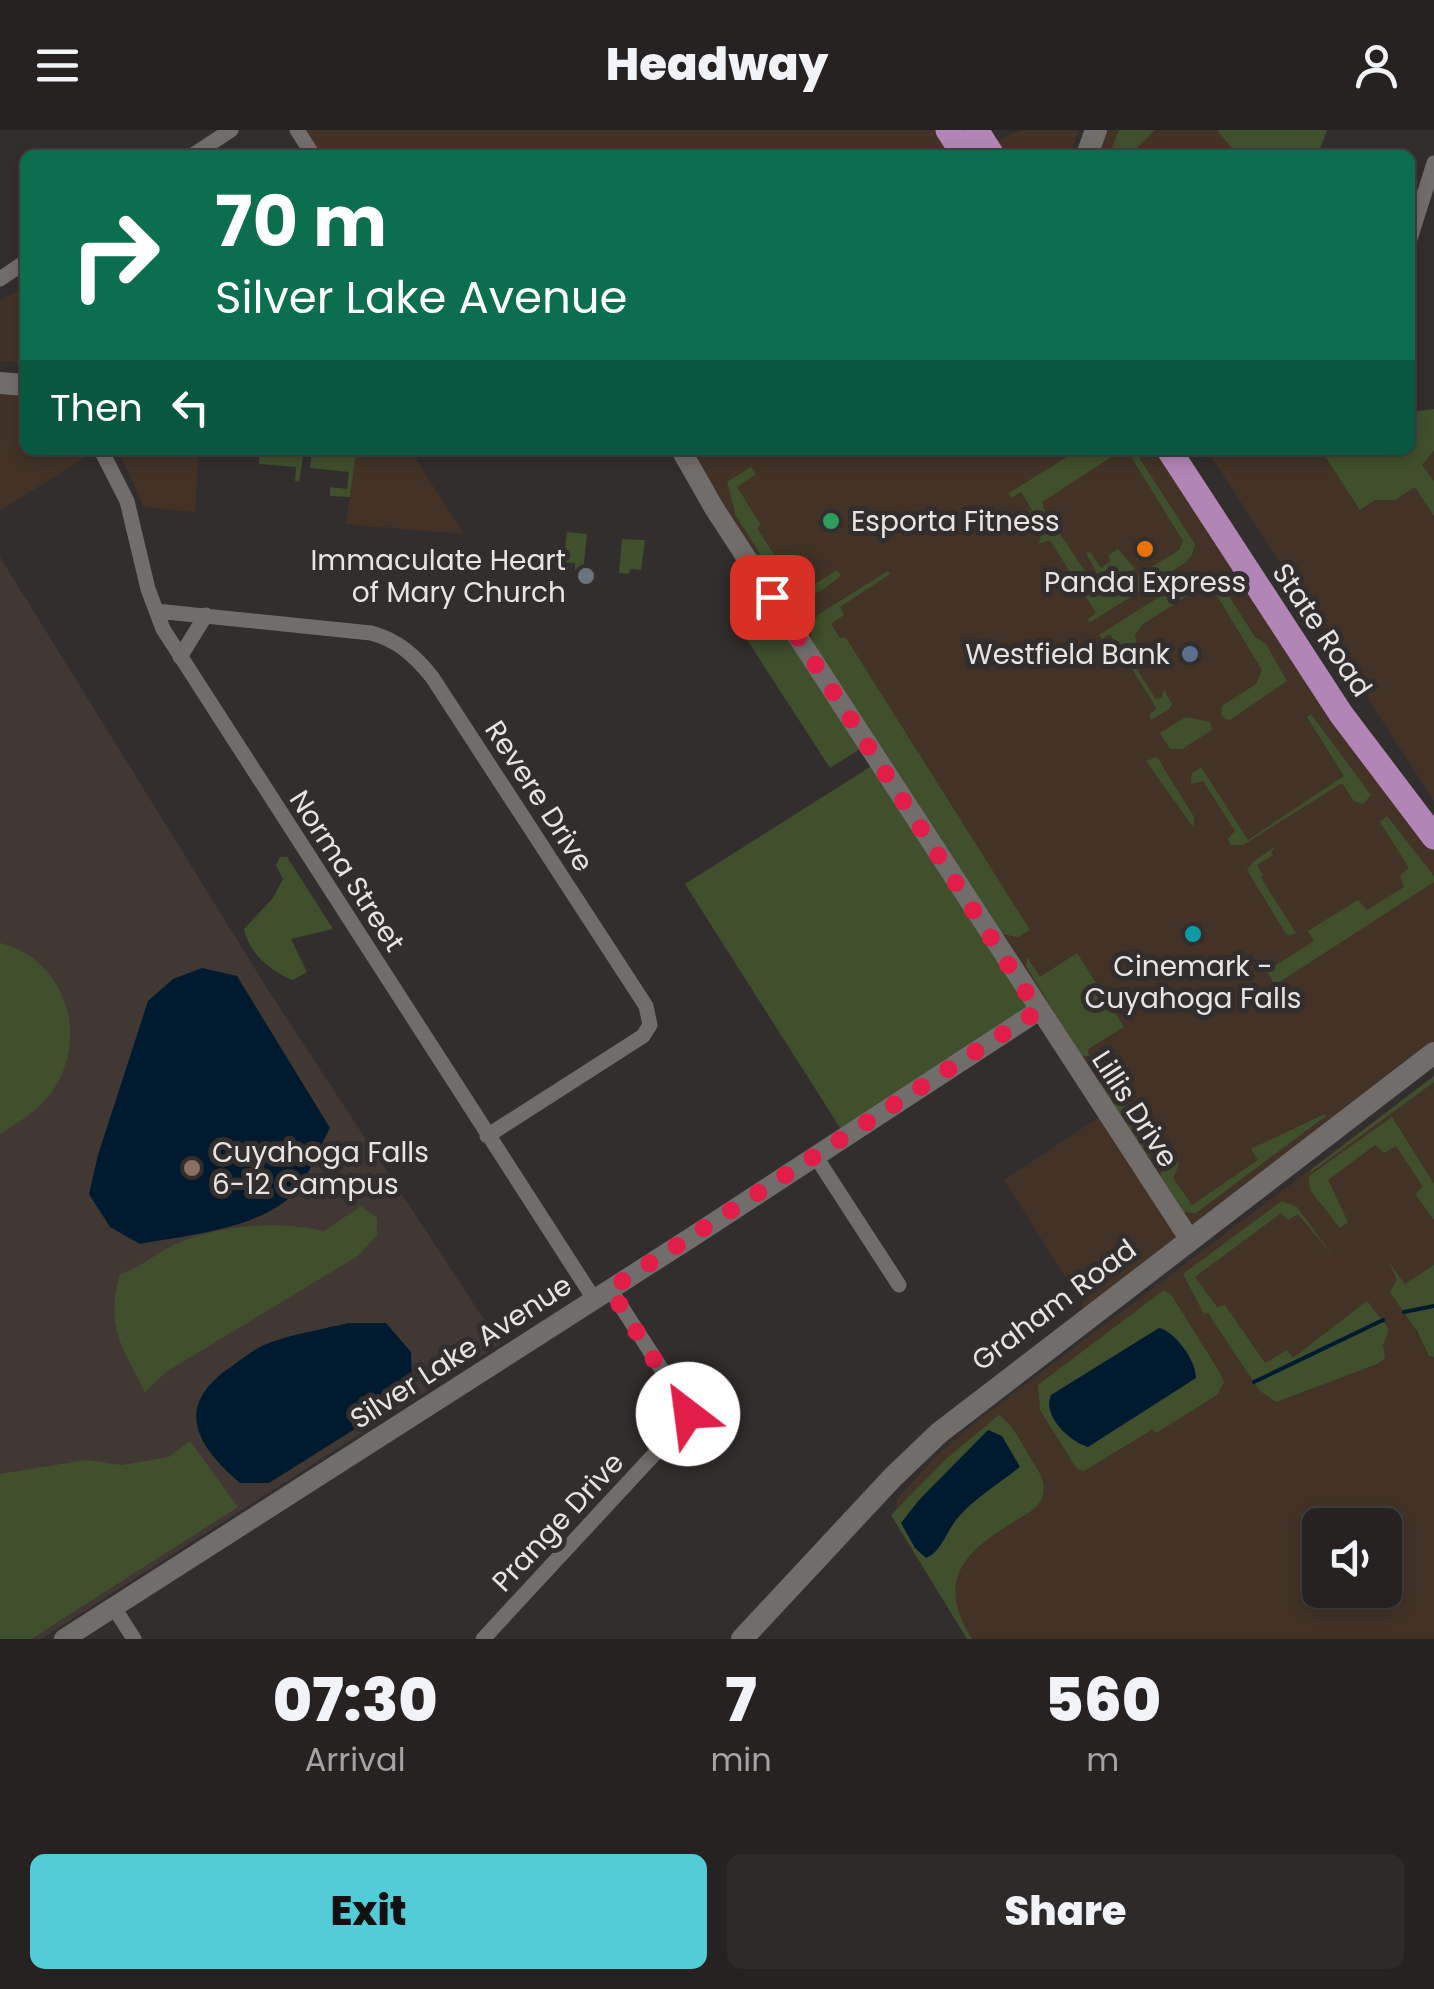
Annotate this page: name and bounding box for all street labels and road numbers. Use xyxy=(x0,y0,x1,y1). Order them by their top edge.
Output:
street label: State Road xyxy=(1263,556,1381,704)
street label: Revere Drive xyxy=(476,713,602,879)
street label: Norma Street xyxy=(280,783,414,959)
street label: Lillis Drive xyxy=(1083,1043,1187,1175)
street label: Graham Road xyxy=(964,1230,1144,1380)
street label: Silver Lake Avenue xyxy=(343,1266,579,1438)
street label: Prange Drive xyxy=(483,1444,633,1600)

